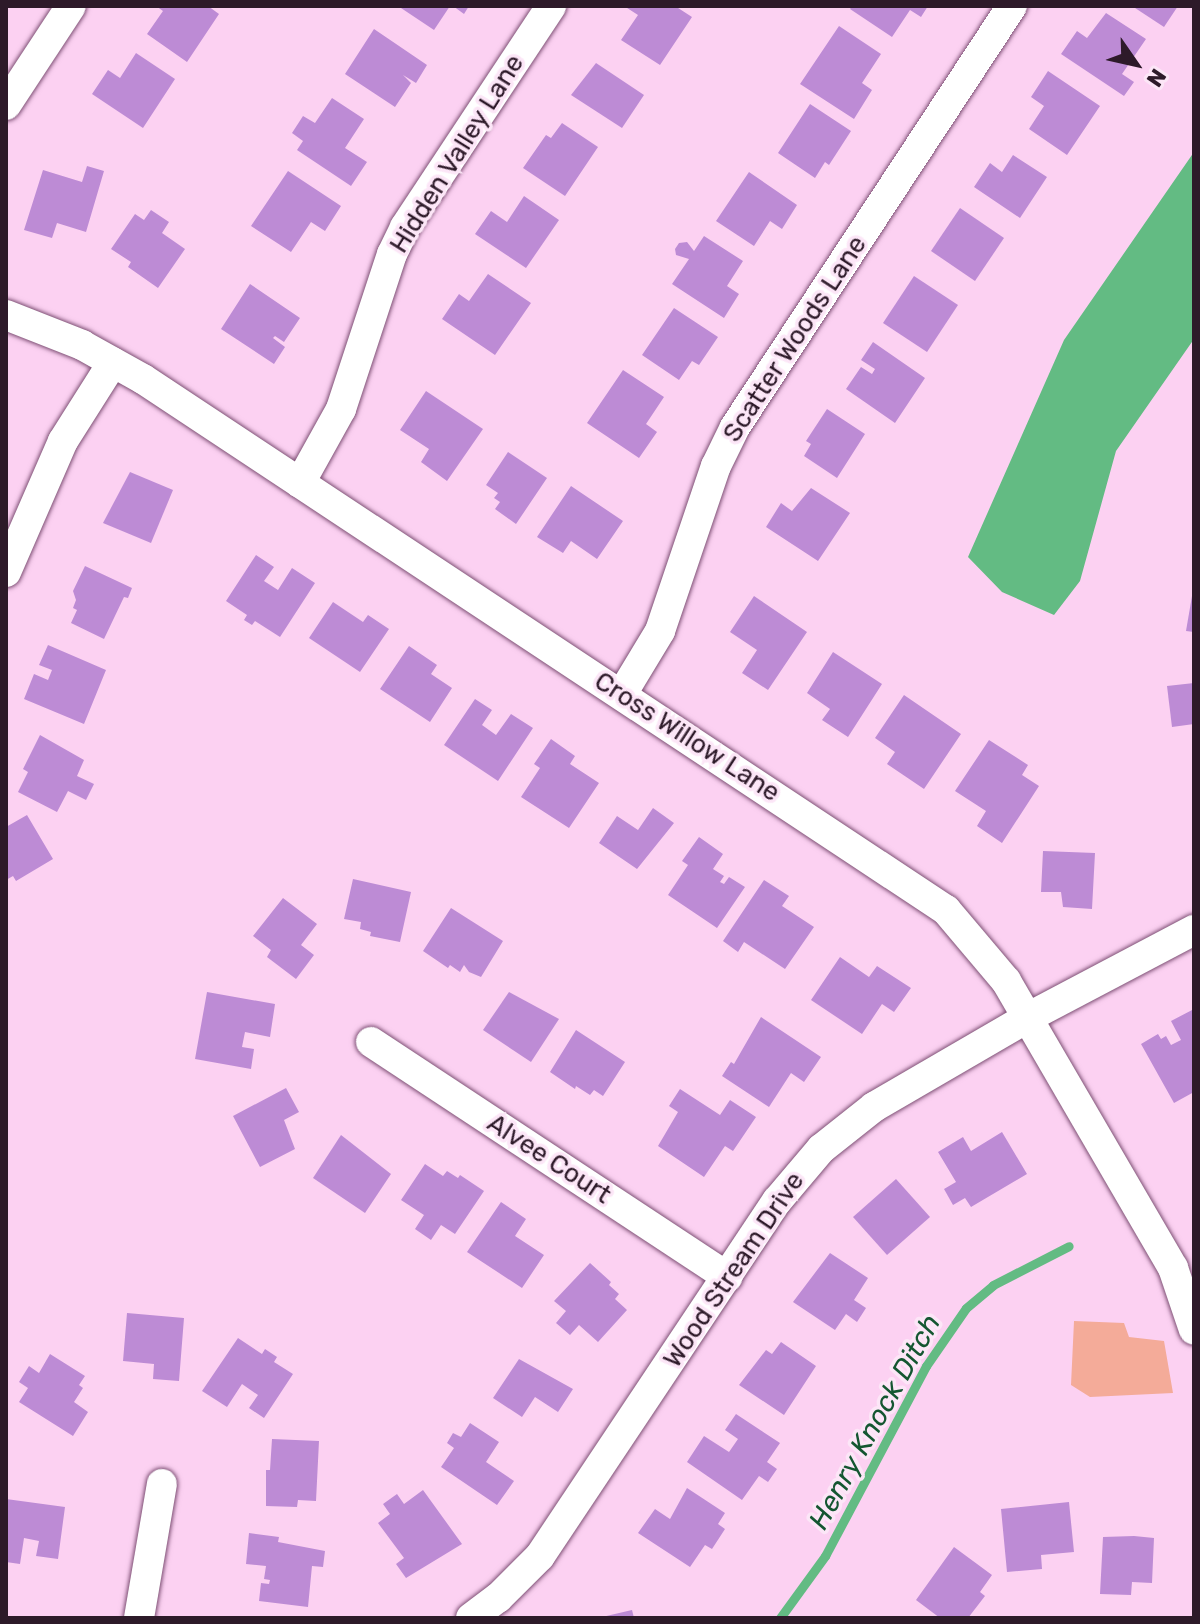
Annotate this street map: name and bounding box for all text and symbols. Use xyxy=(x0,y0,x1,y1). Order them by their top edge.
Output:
north arrow xyxy=(1096,24,1176,104)
street label: Hidden Valley Lane xyxy=(383,49,531,259)
text: N xyxy=(1141,64,1172,92)
street label: Scatter Woods Lane xyxy=(716,230,874,448)
street label: Cross Willow Lane xyxy=(588,665,786,809)
street label: Alvee Court xyxy=(481,1107,617,1211)
street label: Wood Stream Drive xyxy=(657,1166,811,1374)
water label: Henry Knock Ditch xyxy=(802,1308,948,1536)

